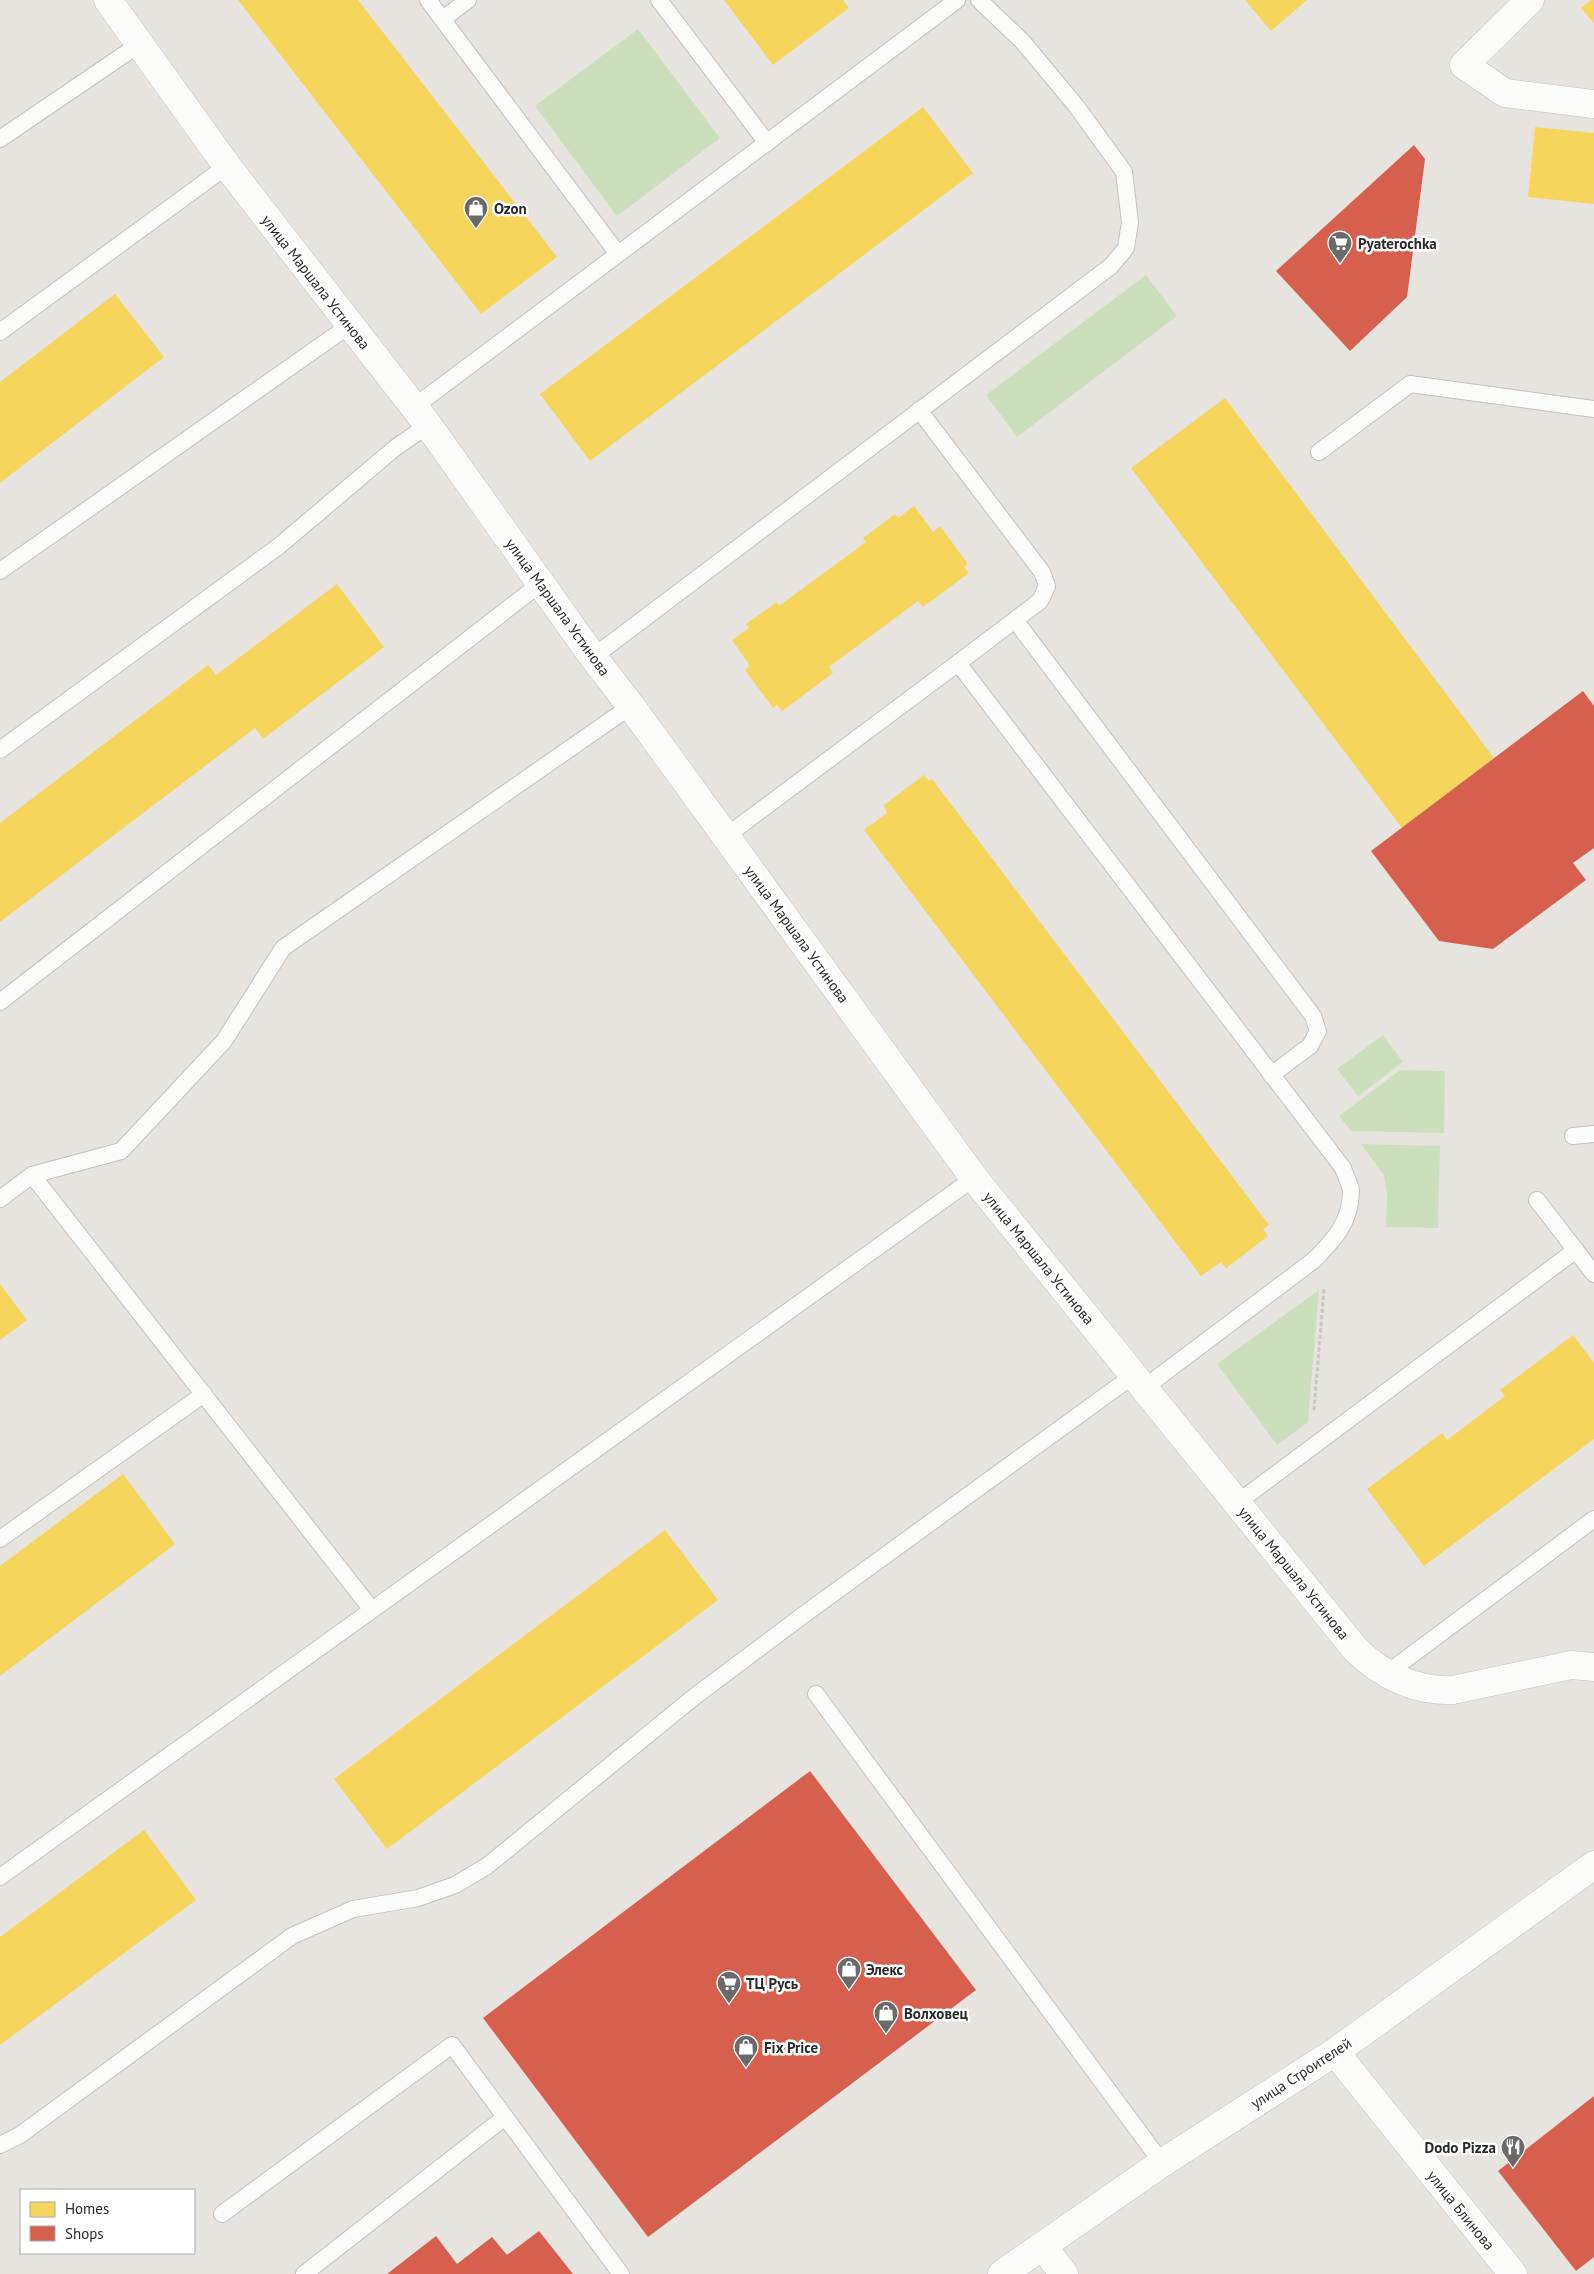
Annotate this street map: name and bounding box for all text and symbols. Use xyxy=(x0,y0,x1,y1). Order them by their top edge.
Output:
shop icon: Ozon xyxy=(463,195,489,229)
place label: Ozon xyxy=(494,199,527,218)
street label: улица Маршала Устинова xyxy=(258,211,374,353)
supermarket icon: Pyaterochka xyxy=(1327,230,1353,264)
place label: Pyaterochka xyxy=(1358,234,1437,253)
street label: улица Маршала Устинова xyxy=(502,534,614,680)
street label: улица Маршала Устинова xyxy=(741,861,853,1007)
street label: улица Маршала Устинова xyxy=(979,1188,1099,1328)
street label: улица Маршала Устинова xyxy=(1234,1503,1354,1643)
shop icon: Элекс xyxy=(836,1956,862,1990)
place label: Элекс xyxy=(866,1960,904,1979)
supermarket icon: ТЦ Русь xyxy=(716,1970,742,2004)
place label: ТЦ Русь xyxy=(746,1974,799,1993)
shop icon: Волховец xyxy=(873,2000,899,2034)
place label: Волховец xyxy=(904,2004,969,2023)
street label: улица Строителей xyxy=(1247,2033,1355,2113)
shop icon: Fix Price xyxy=(733,2034,759,2068)
place label: Fix Price xyxy=(764,2038,819,2057)
restaurant icon: Dodo Pizza xyxy=(1500,2134,1526,2168)
place label: Dodo Pizza xyxy=(1425,2138,1496,2157)
street label: улица Блинова xyxy=(1423,2166,1499,2254)
legend xyxy=(20,2189,195,2254)
text: Homes xyxy=(65,2199,109,2218)
text: Shops xyxy=(65,2224,104,2243)

